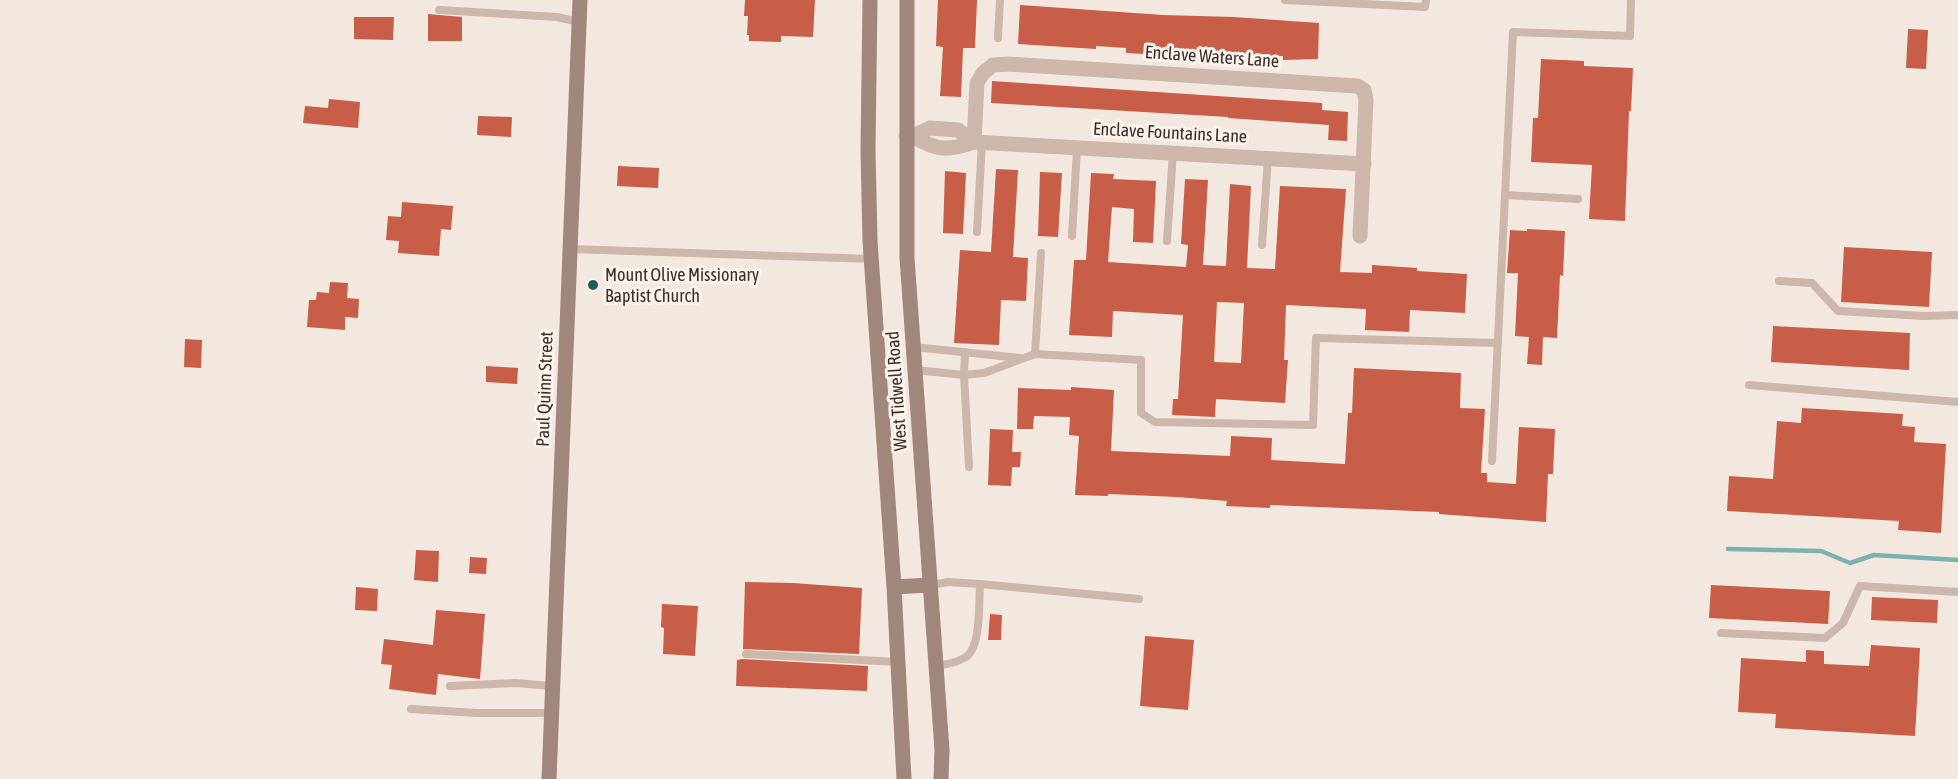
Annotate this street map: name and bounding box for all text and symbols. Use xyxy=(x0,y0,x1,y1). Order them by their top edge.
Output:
street label: Enclave Waters Lane xyxy=(1144,42,1280,72)
street label: Enclave Fountains Lane xyxy=(1092,118,1248,148)
place label: Mount Olive Missionary Baptist Church xyxy=(605,264,759,306)
marker: Mount Olive Missionary Baptist Church xyxy=(586,278,600,292)
street label: West Tidwell Road xyxy=(882,330,912,452)
street label: Paul Quinn Street xyxy=(532,331,558,447)

